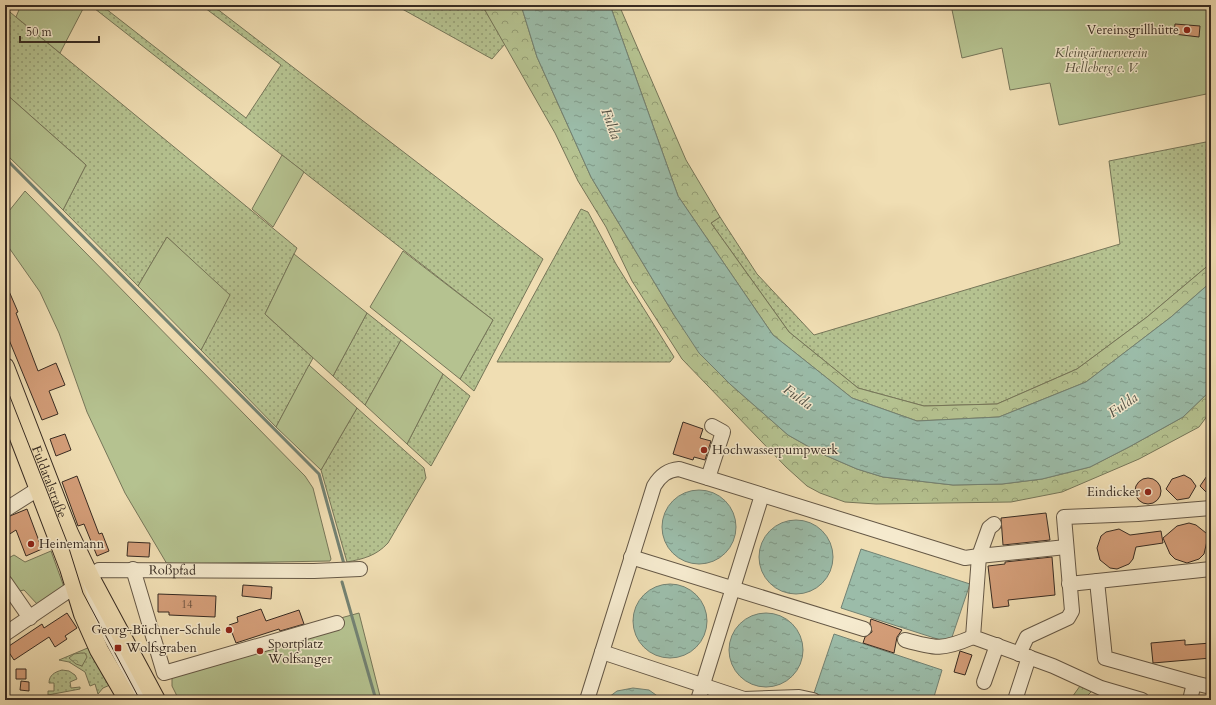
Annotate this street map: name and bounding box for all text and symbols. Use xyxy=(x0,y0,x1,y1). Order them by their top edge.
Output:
scale bar xyxy=(20,18,99,44)
place label: Vereinsgrillhütte xyxy=(1087,21,1179,39)
text: 50 m xyxy=(26,24,53,40)
marker: Vereinsgrillhütte xyxy=(1182,25,1192,35)
park label: Kleingärtnerverein Helleberg e. V. xyxy=(1055,44,1148,77)
water label: Fulda xyxy=(597,106,625,142)
water label: Fulda xyxy=(780,380,816,414)
water label: Fulda xyxy=(1105,388,1141,422)
place label: Hochwasserpumpwerk xyxy=(712,441,838,459)
street label: Fuldatalstraße xyxy=(27,443,71,521)
marker: Hochwasserpumpwerk xyxy=(699,445,709,455)
place label: Eindicker xyxy=(1087,483,1140,501)
marker: Eindicker xyxy=(1143,487,1153,497)
place label: Heinemann xyxy=(39,535,105,553)
marker: Heinemann xyxy=(26,539,36,549)
street label: Roßpfad xyxy=(149,561,196,579)
house number: 14 xyxy=(181,597,193,612)
place label: Georg-Büchner-Schule xyxy=(91,621,221,639)
marker: Georg-Büchner-Schule xyxy=(224,625,234,635)
place label: Sportplatz Wolfsanger xyxy=(267,635,332,668)
place label: Wolfsgraben xyxy=(125,639,198,657)
marker: Wolfsgraben xyxy=(113,643,123,653)
marker: Sportplatz Wolfsanger xyxy=(255,646,265,656)

